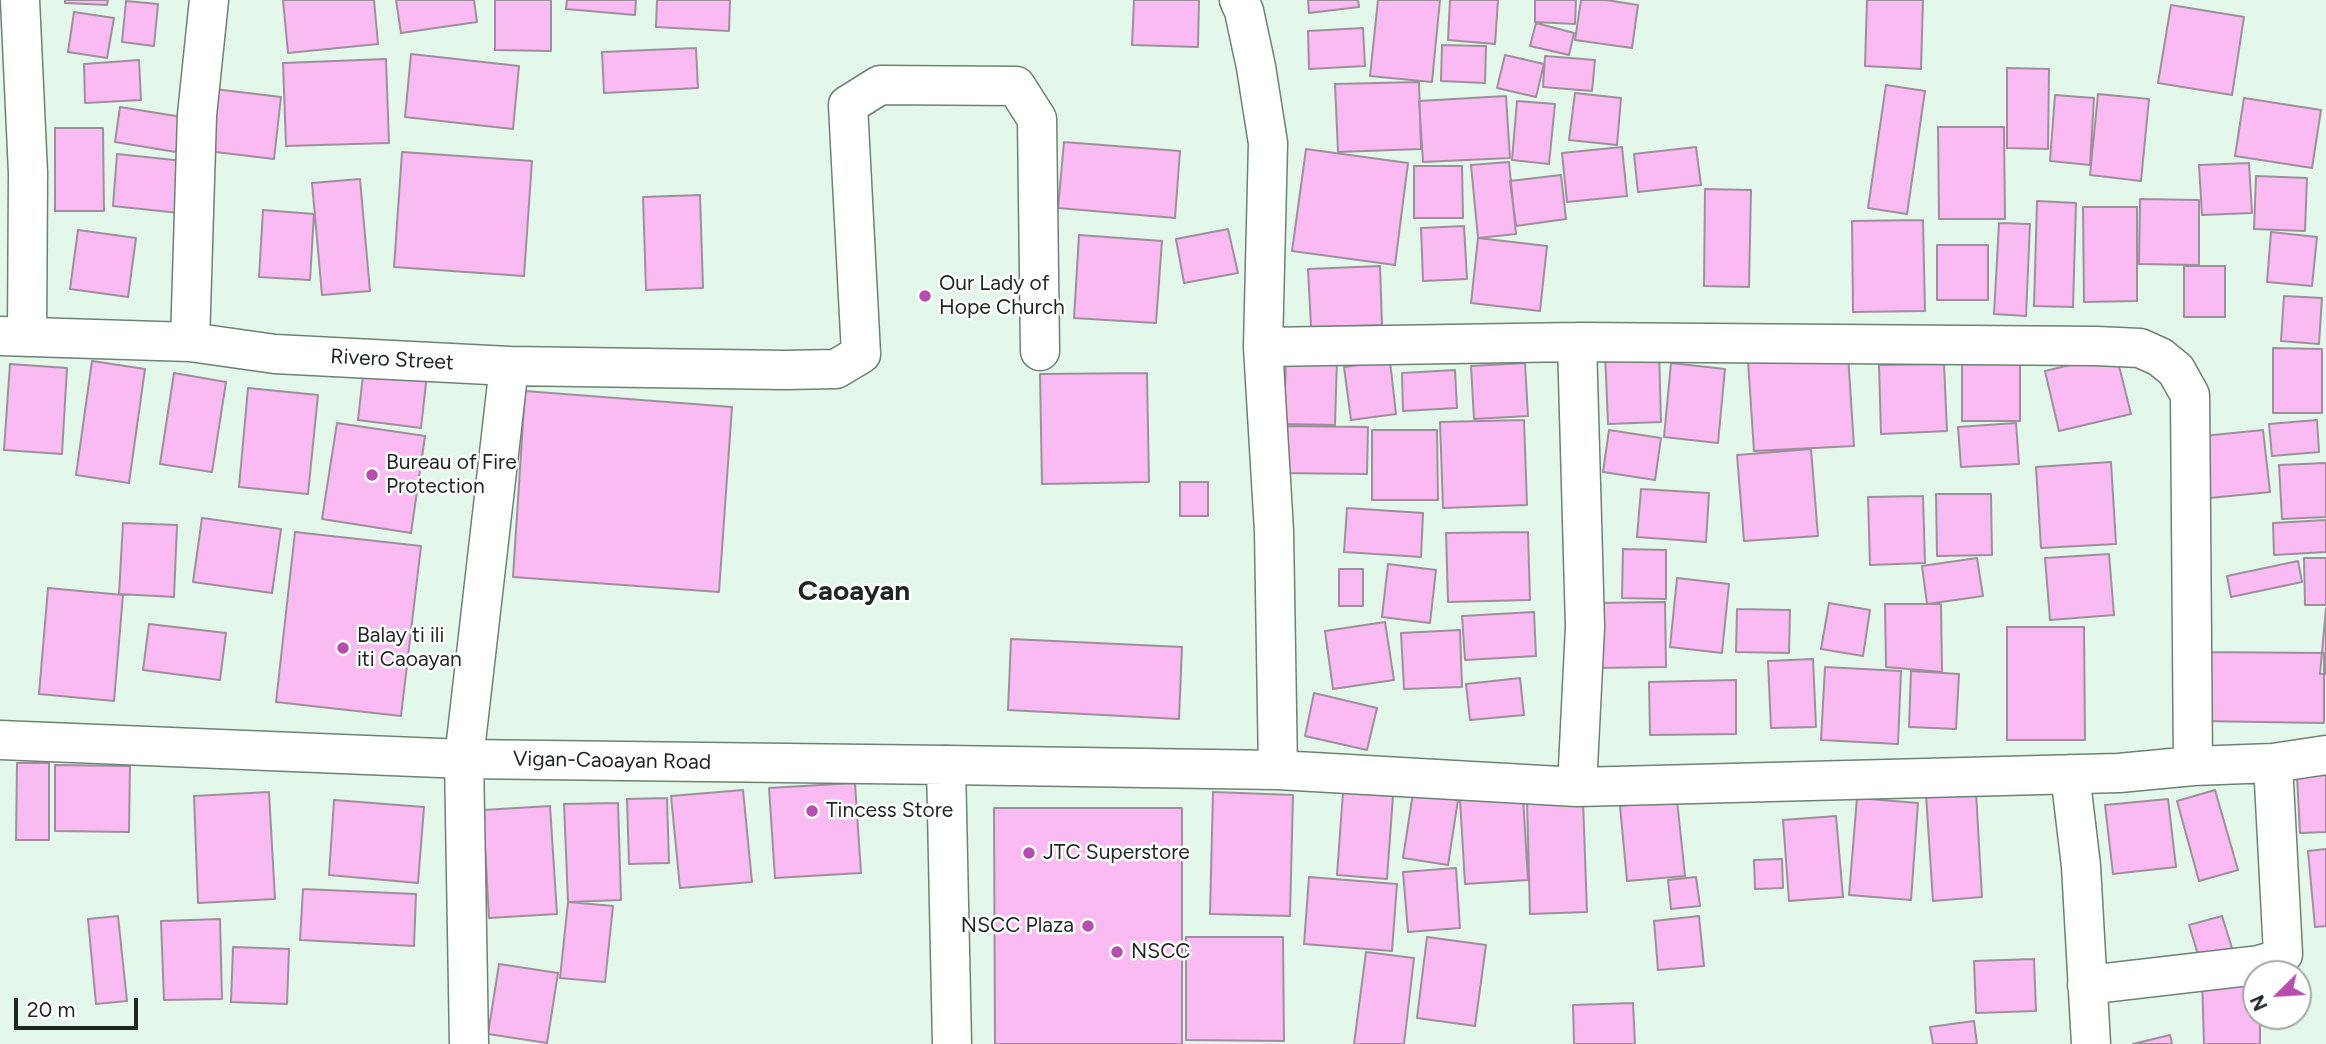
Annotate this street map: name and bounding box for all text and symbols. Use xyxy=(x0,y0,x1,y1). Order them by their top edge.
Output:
place label: Our Lady of Hope Church xyxy=(939,271,1065,321)
marker: Our Lady of Hope Church xyxy=(917,288,933,304)
street label: Rivero Street xyxy=(330,344,454,376)
place label: Bureau of Fire Protection xyxy=(386,450,517,500)
marker: Bureau of Fire Protection xyxy=(364,467,380,483)
district label: Caoayan xyxy=(798,575,910,609)
place label: Balay ti ili iti Caoayan xyxy=(357,623,462,673)
marker: Balay ti ili iti Caoayan xyxy=(335,640,351,656)
street label: Vigan-Caoayan Road xyxy=(513,747,711,775)
place label: Tincess Store xyxy=(826,798,953,824)
marker: Tincess Store xyxy=(804,803,820,819)
place label: JTC Superstore xyxy=(1043,840,1190,866)
marker: JTC Superstore xyxy=(1021,845,1037,861)
place label: NSCC Plaza xyxy=(961,913,1074,939)
marker: NSCC Plaza xyxy=(1080,918,1096,934)
place label: NSCC xyxy=(1131,939,1190,965)
marker: NSCC xyxy=(1109,944,1125,960)
north arrow xyxy=(2242,960,2312,1030)
scale bar xyxy=(18,984,142,1028)
text: N xyxy=(2246,992,2273,1014)
text: 20 m xyxy=(27,997,75,1022)

